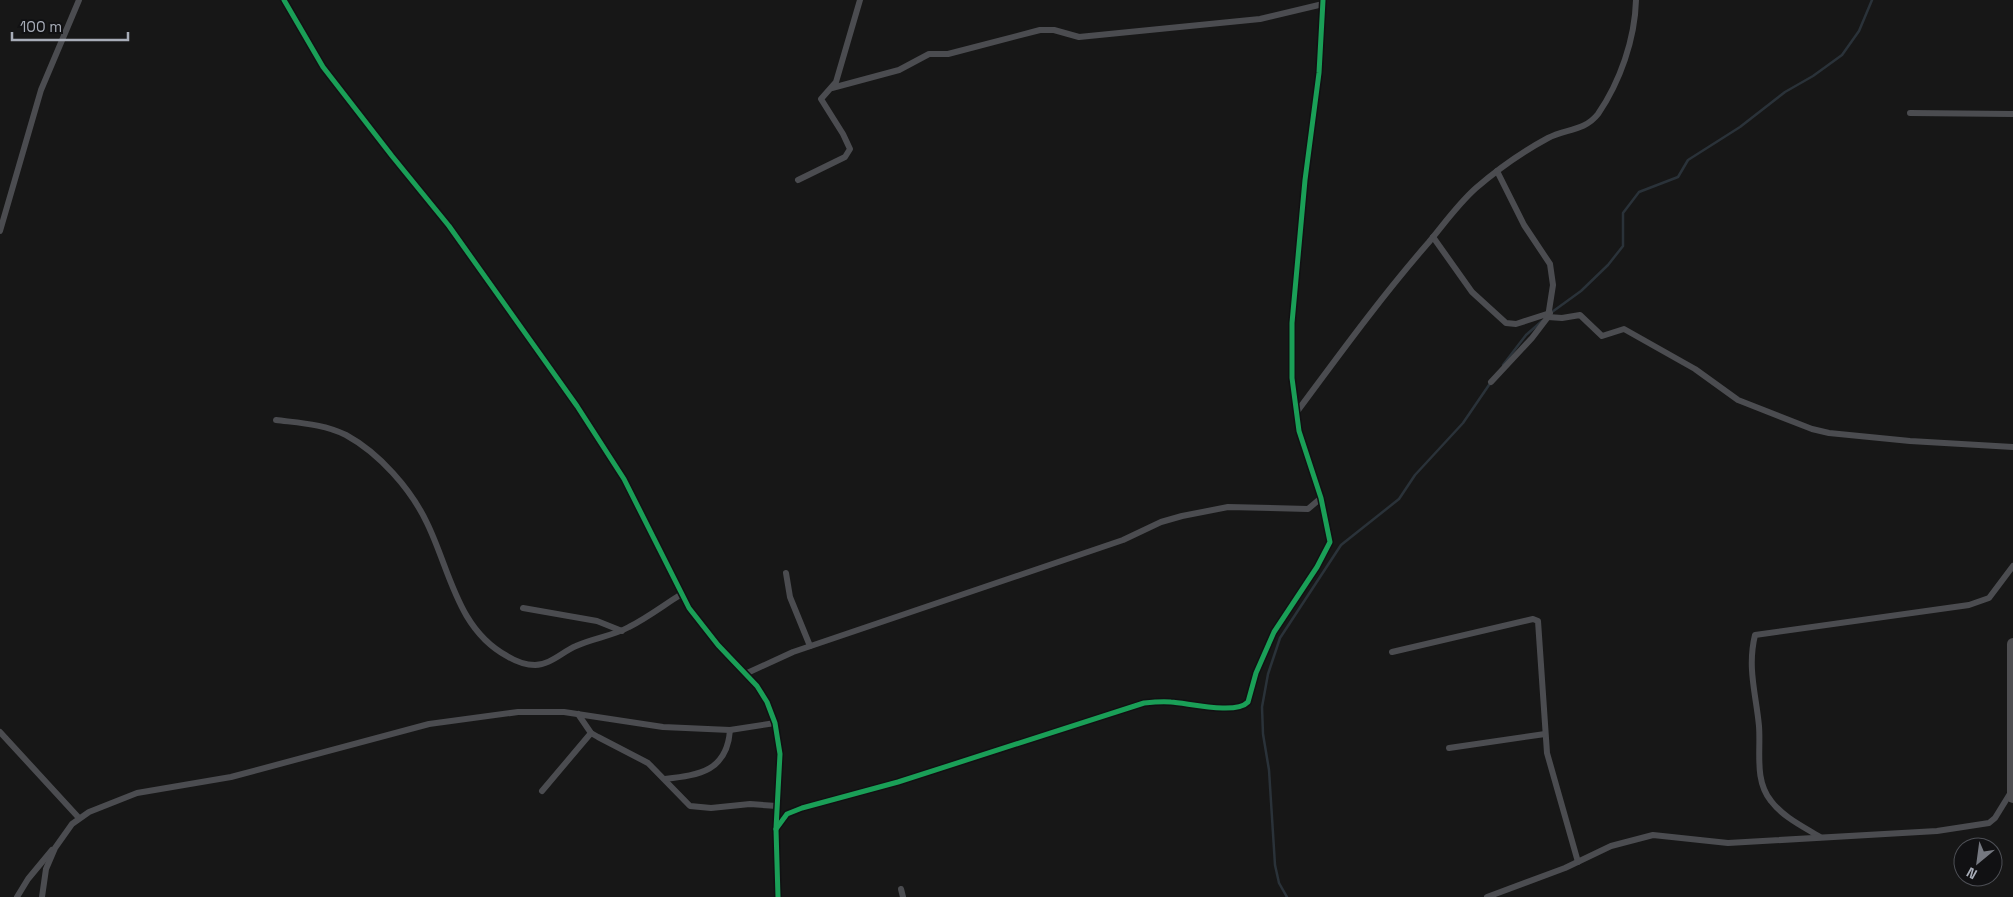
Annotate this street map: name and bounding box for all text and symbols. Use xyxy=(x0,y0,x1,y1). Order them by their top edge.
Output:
scale bar xyxy=(12,10,129,42)
text: 100 m xyxy=(20,17,62,36)
north arrow xyxy=(1953,837,2003,887)
text: N xyxy=(1963,863,1980,884)

